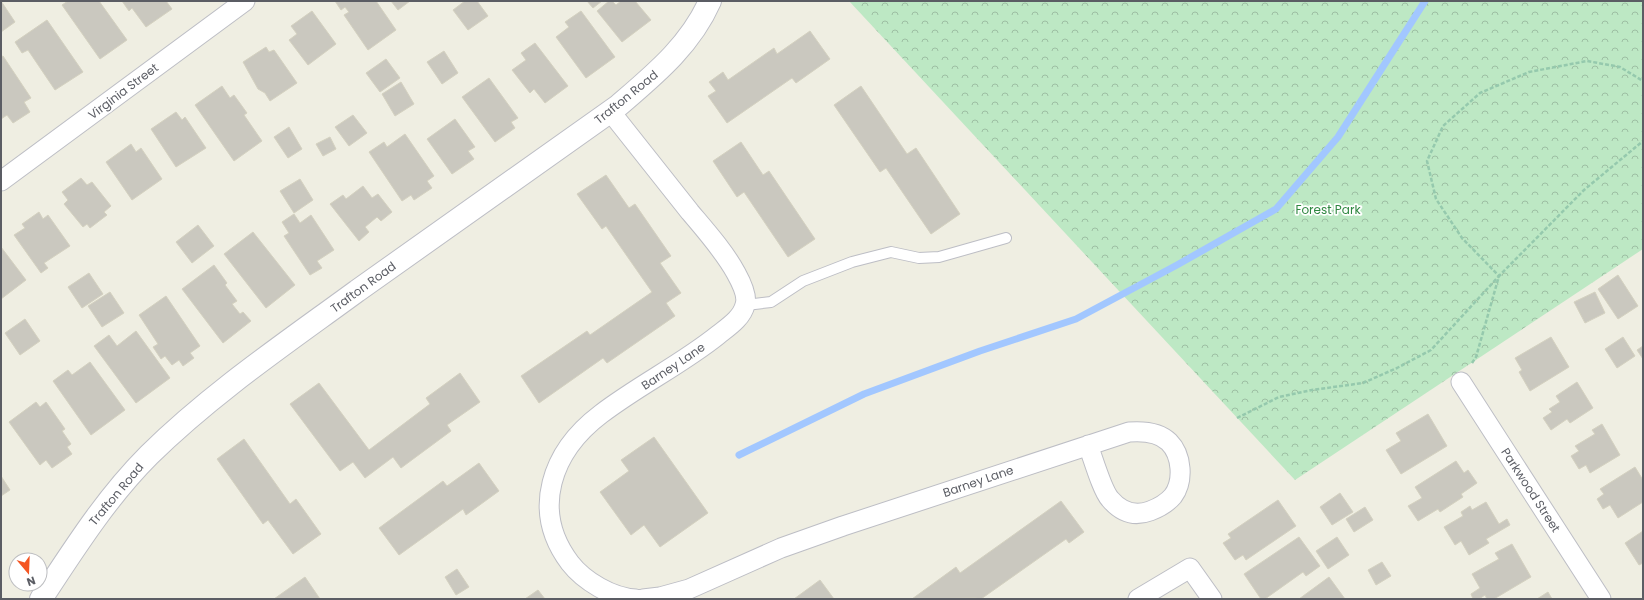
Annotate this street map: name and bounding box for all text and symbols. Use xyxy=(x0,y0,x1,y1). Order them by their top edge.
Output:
street label: Virginia Street xyxy=(84,59,162,123)
street label: Trafton Road xyxy=(591,66,661,128)
park label: Forest Park xyxy=(1295,201,1361,218)
street label: Trafton Road xyxy=(327,257,399,317)
street label: Barney Lane xyxy=(638,338,708,394)
street label: Parkwood Street xyxy=(1497,445,1565,535)
street label: Trafton Road xyxy=(85,459,147,529)
street label: Barney Lane xyxy=(941,461,1015,501)
north arrow xyxy=(8,552,48,592)
text: N xyxy=(25,573,38,590)

